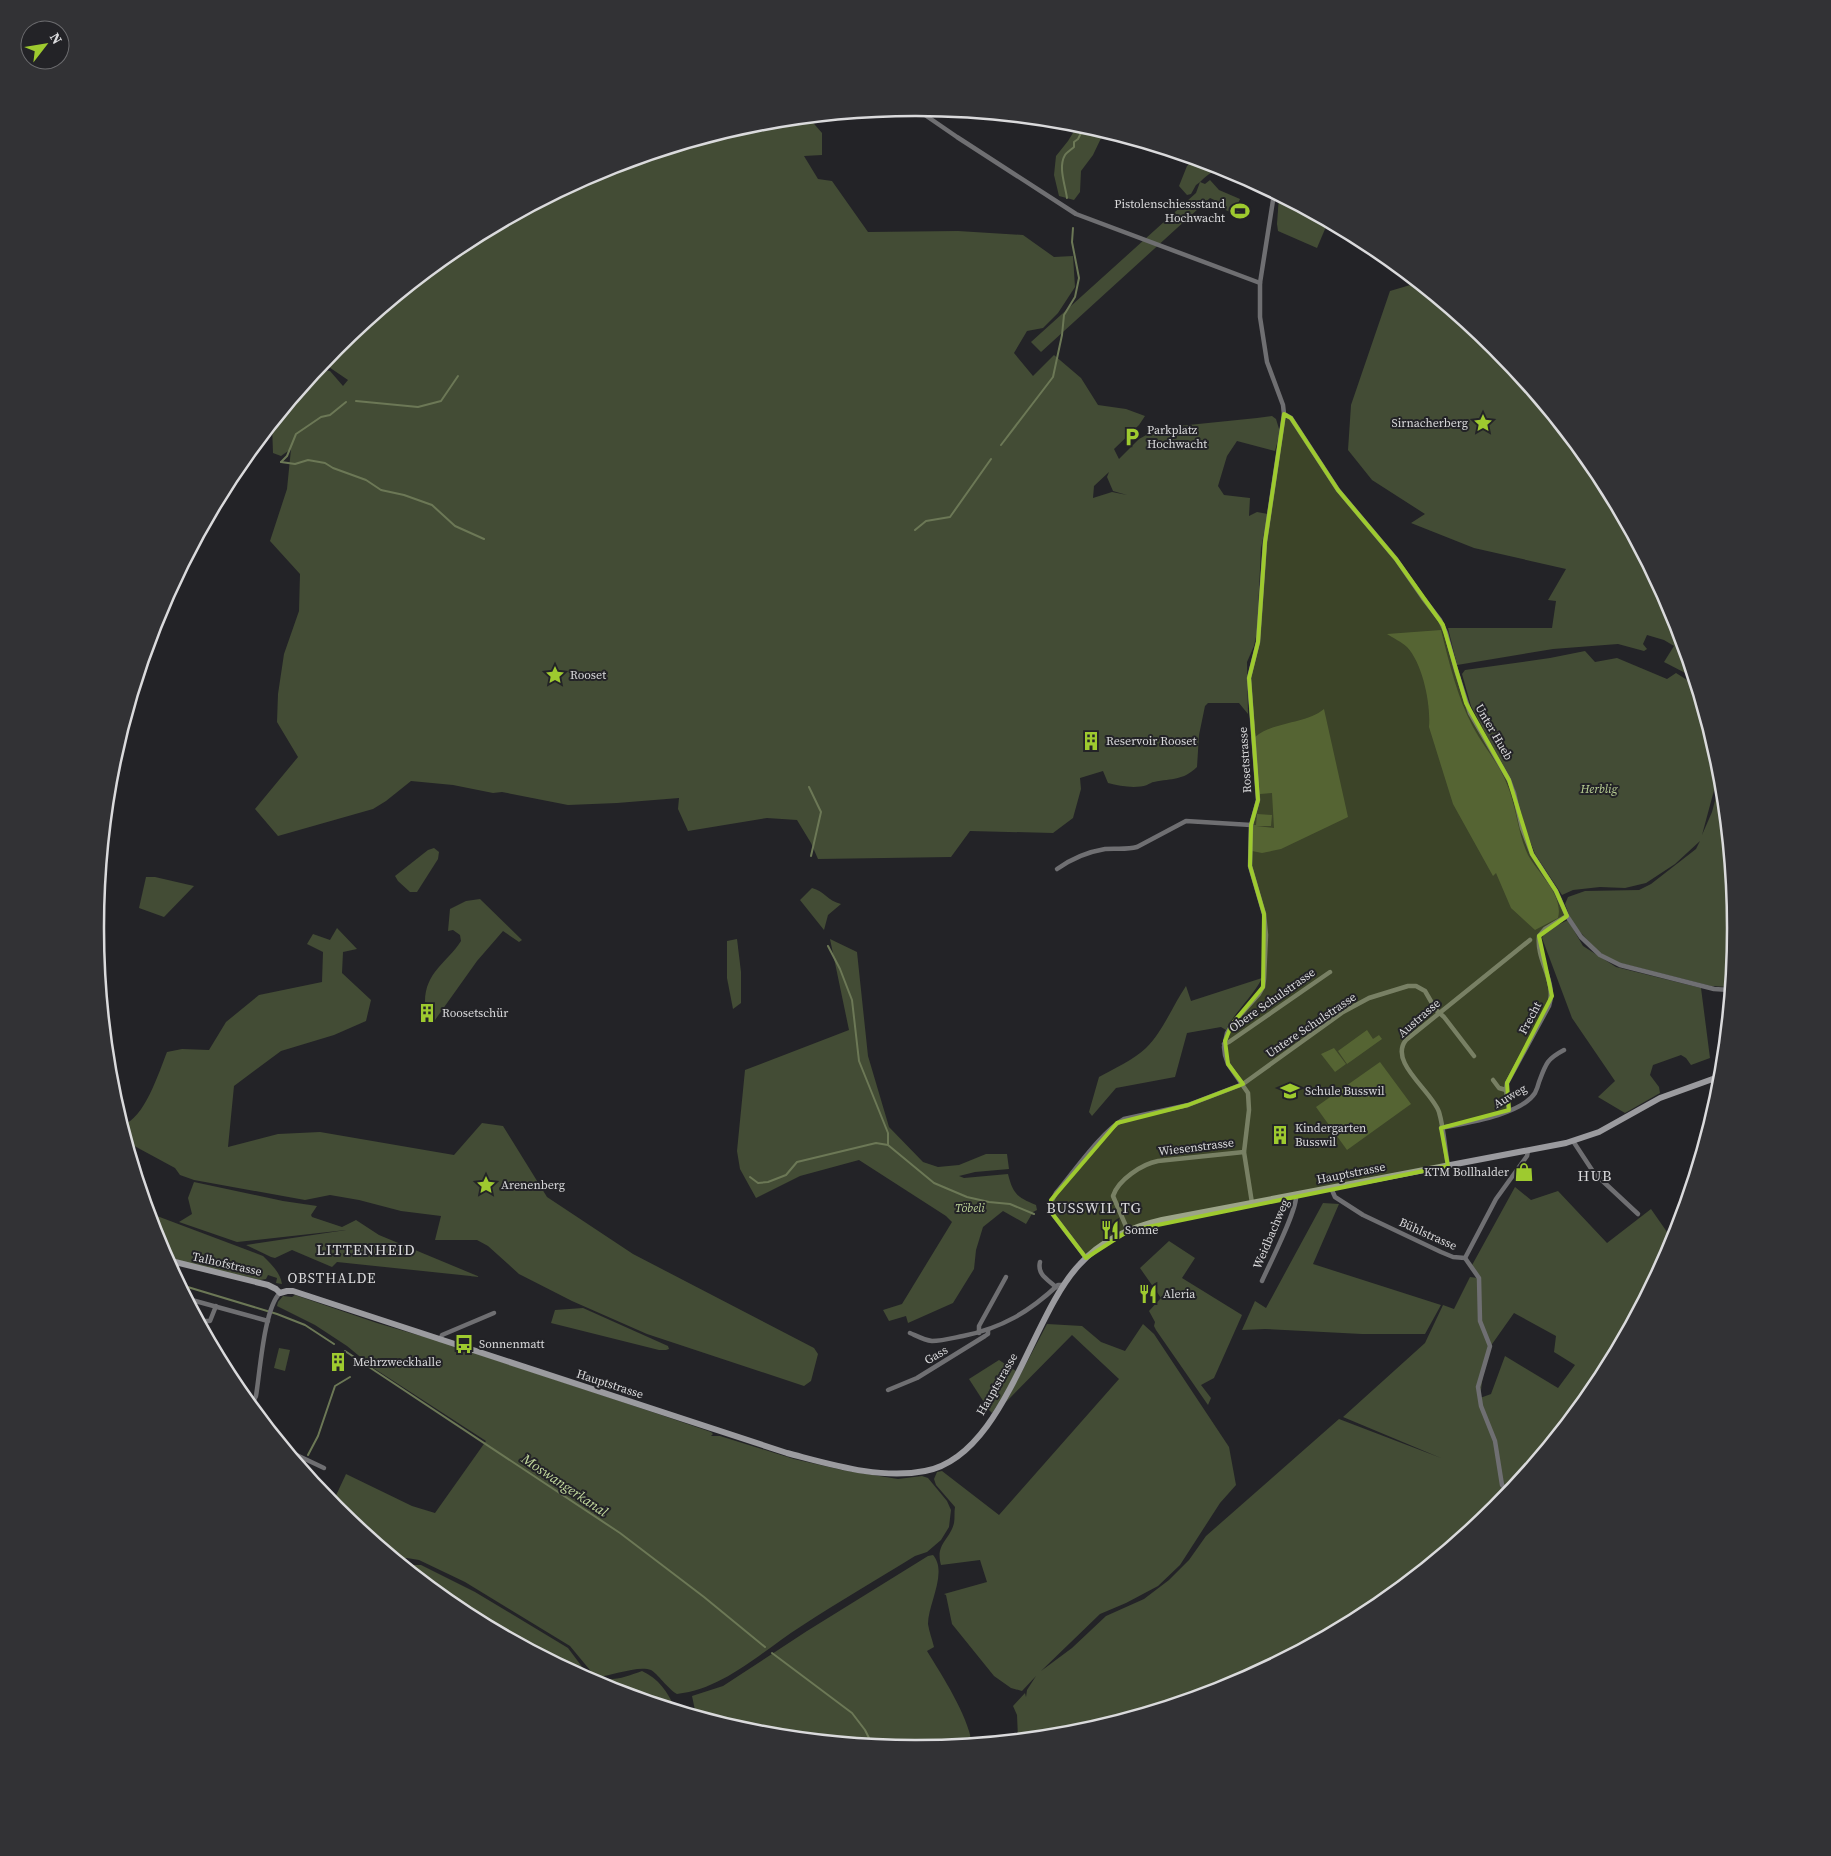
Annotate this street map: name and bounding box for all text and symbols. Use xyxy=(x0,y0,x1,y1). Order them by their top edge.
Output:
north arrow xyxy=(20,20,70,70)
text: N xyxy=(45,29,67,48)
place label: Pistolenschiessstand Hochwacht xyxy=(1114,196,1225,226)
sports icon: Pistolenschiessstand Hochwacht xyxy=(1229,200,1251,222)
place icon: Sirnacherberg xyxy=(1472,412,1494,434)
place label: Sirnacherberg xyxy=(1392,415,1468,431)
place label: Parkplatz Hochwacht xyxy=(1147,422,1207,452)
parking icon: Parkplatz Hochwacht xyxy=(1121,426,1143,448)
place icon: Rooset xyxy=(544,664,566,686)
place label: Rooset xyxy=(570,667,606,683)
street label: Unter Hueb xyxy=(1471,701,1517,763)
street label: Rosetstrasse xyxy=(1235,726,1255,794)
building icon: Reservoir Rooset xyxy=(1080,730,1102,752)
place label: Reservoir Rooset xyxy=(1106,733,1196,749)
park label: Herblig xyxy=(1579,781,1619,797)
street label: Obere Schulstrasse xyxy=(1226,964,1318,1036)
street label: Untere Schulstrasse xyxy=(1263,989,1359,1061)
street label: Austrasse xyxy=(1394,995,1444,1041)
street label: Frecht xyxy=(1515,999,1545,1037)
building icon: Roosetschür xyxy=(416,1002,438,1024)
place label: Roosetschür xyxy=(442,1005,508,1021)
school or university icon: Schule Busswil xyxy=(1279,1080,1301,1102)
street label: Auweg xyxy=(1491,1080,1529,1112)
place label: Schule Busswil xyxy=(1305,1083,1385,1099)
place label: Kindergarten Busswil xyxy=(1295,1120,1366,1150)
building icon: Kindergarten Busswil xyxy=(1269,1124,1291,1146)
street label: Wiesenstrasse xyxy=(1157,1134,1235,1160)
street label: Hauptstrasse xyxy=(1315,1158,1387,1188)
shop icon: KTM Bollhalder xyxy=(1513,1161,1535,1183)
place label: KTM Bollhalder xyxy=(1424,1164,1509,1180)
district label: HUB xyxy=(1578,1165,1612,1186)
place icon: Arenenberg xyxy=(475,1174,497,1196)
place label: Arenenberg xyxy=(501,1177,565,1193)
district label: BUSSWIL TG xyxy=(1046,1197,1142,1218)
street label: Weidbachweg xyxy=(1249,1197,1293,1271)
park label: Töbeli xyxy=(955,1200,985,1216)
street label: Bühlstrasse xyxy=(1397,1214,1459,1254)
restaurant icon: Sonne xyxy=(1099,1219,1121,1241)
place label: Sonne xyxy=(1125,1222,1158,1238)
district label: LITTENHEID xyxy=(316,1239,416,1260)
street label: Talhofstrasse xyxy=(191,1248,263,1280)
district label: OBSTHALDE xyxy=(287,1268,377,1288)
restaurant icon: Aleria xyxy=(1137,1283,1159,1305)
place label: Aleria xyxy=(1163,1286,1196,1302)
bus stop icon: Sonnenmatt xyxy=(453,1333,475,1355)
place label: Sonnenmatt xyxy=(479,1336,545,1352)
street label: Gass xyxy=(921,1342,951,1368)
street label: Hauptstrasse xyxy=(973,1350,1021,1418)
building icon: Mehrzweckhalle xyxy=(327,1351,349,1373)
place label: Mehrzweckhalle xyxy=(353,1354,441,1370)
street label: Hauptstrasse xyxy=(574,1366,646,1402)
water label: Moswangerkanal xyxy=(517,1448,612,1521)

